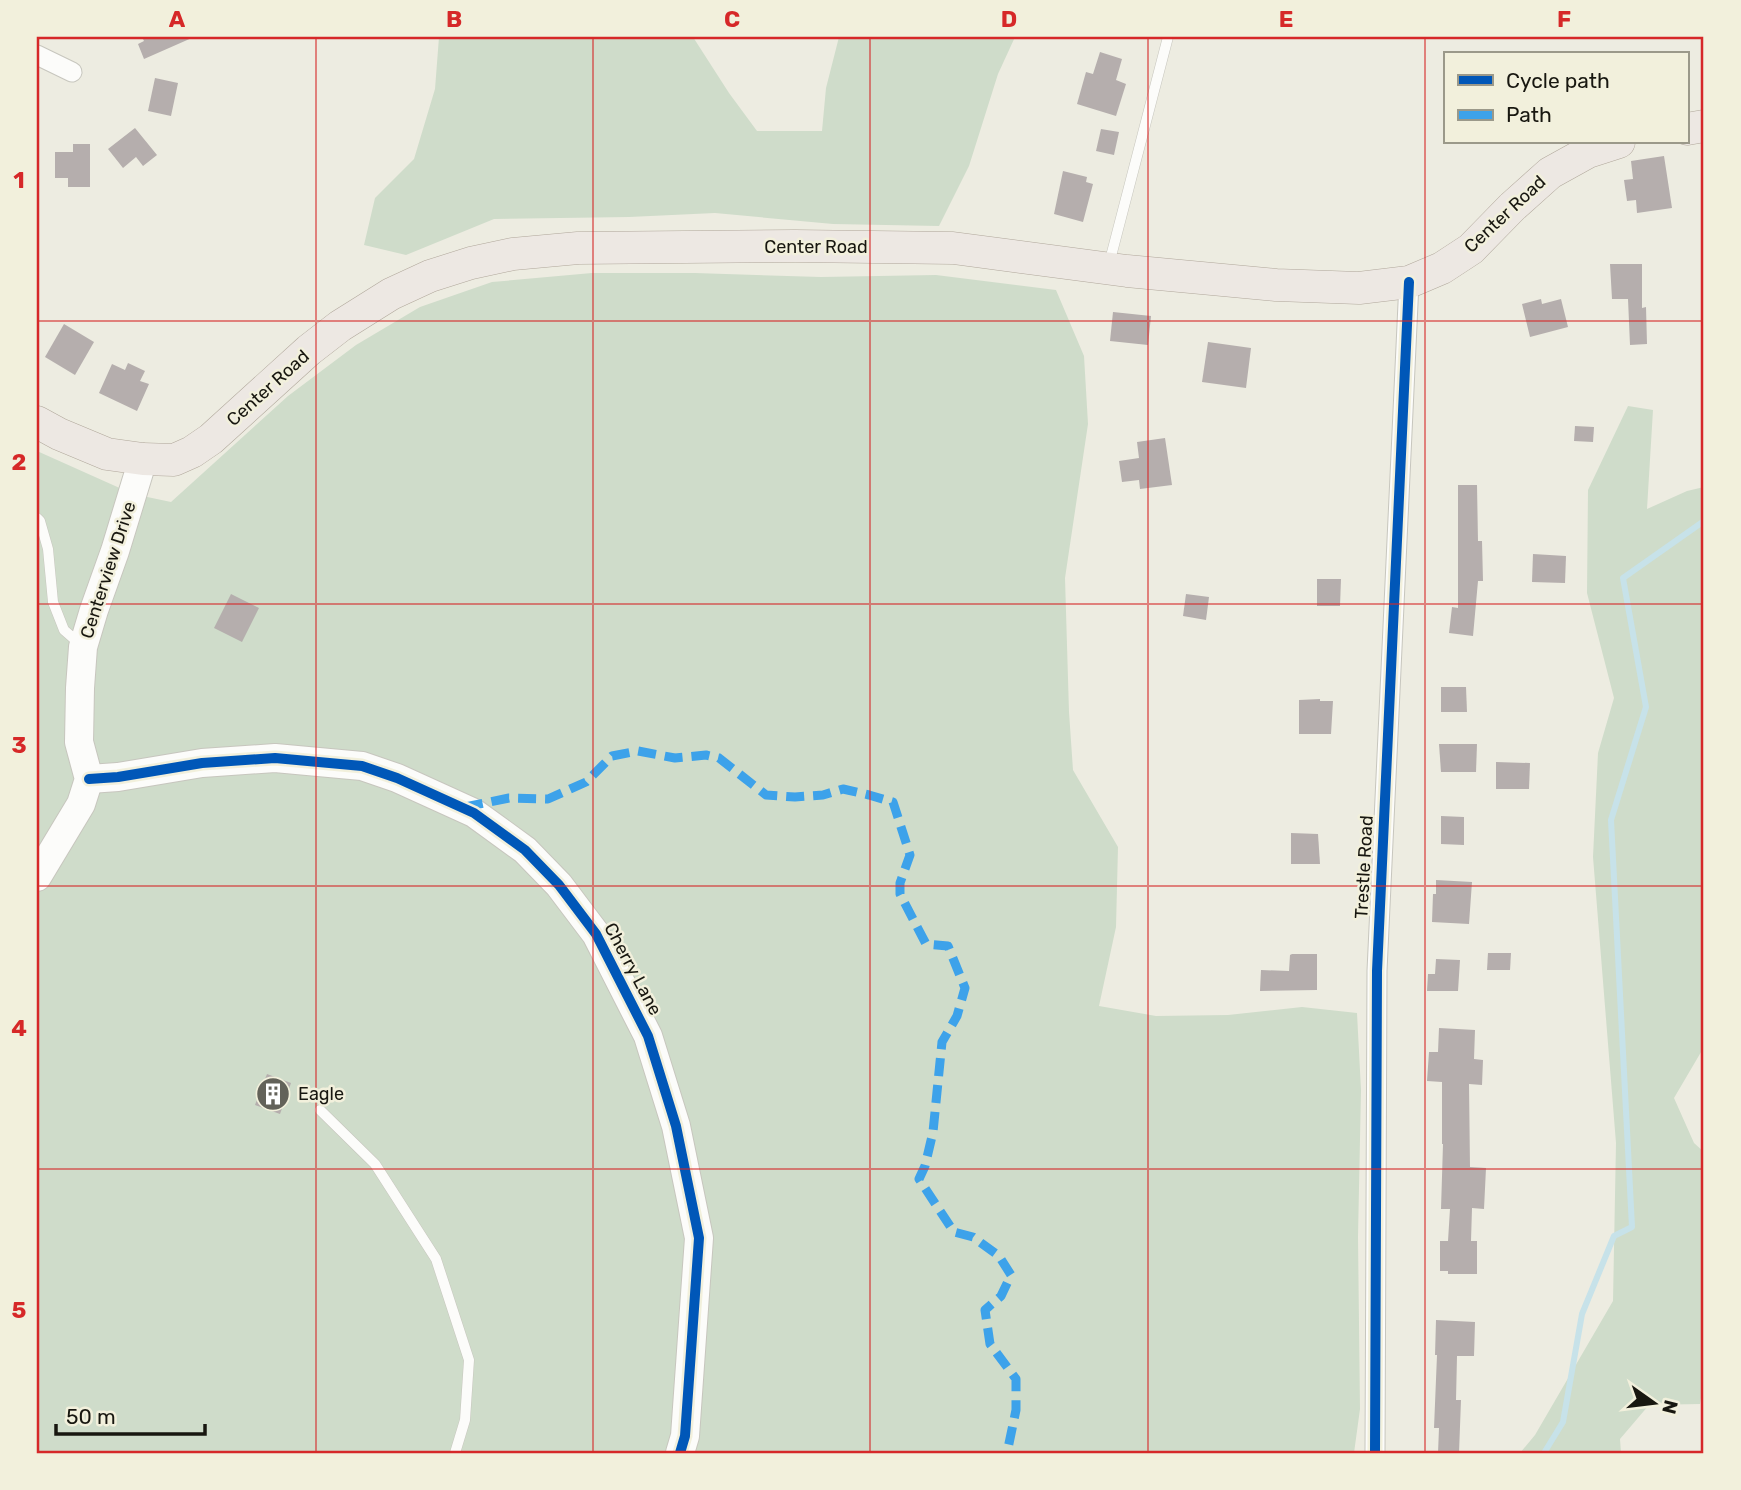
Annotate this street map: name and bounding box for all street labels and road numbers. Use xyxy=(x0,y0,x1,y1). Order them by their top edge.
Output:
street label: Center Road xyxy=(1460,171,1550,257)
street label: Center Road xyxy=(764,236,868,258)
street label: Center Road xyxy=(222,345,314,431)
street label: Centerview Drive xyxy=(75,499,141,641)
street label: Trestle Road xyxy=(1350,815,1378,919)
street label: Cherry Lane xyxy=(599,919,667,1019)

